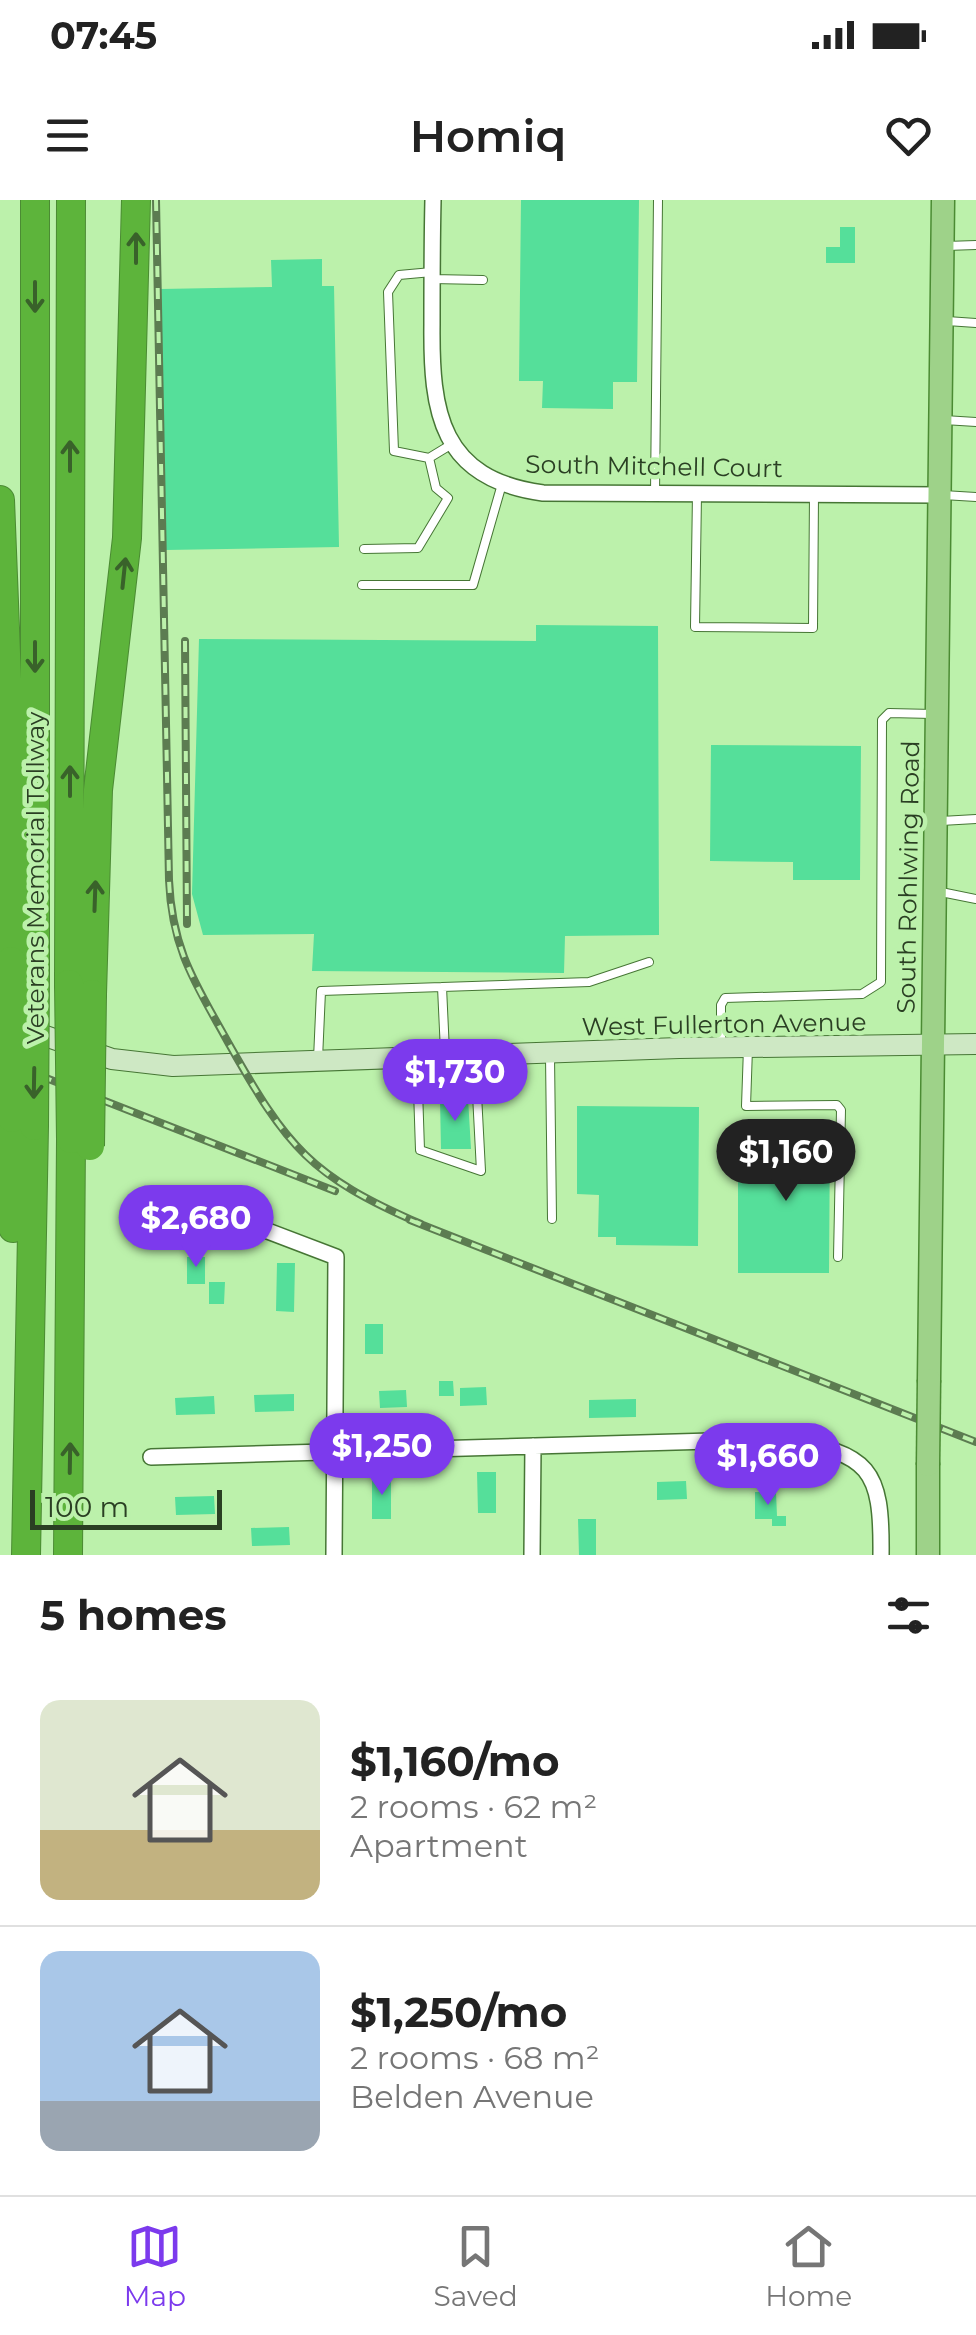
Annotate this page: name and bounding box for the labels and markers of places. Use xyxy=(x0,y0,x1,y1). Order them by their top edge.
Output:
pin: $1,730 xyxy=(374,1039,536,1124)
pin: $1,160 xyxy=(705,1119,867,1204)
pin: $2,680 xyxy=(115,1185,277,1270)
pin: $1,250 xyxy=(301,1413,463,1498)
pin: $1,660 xyxy=(687,1423,849,1508)

